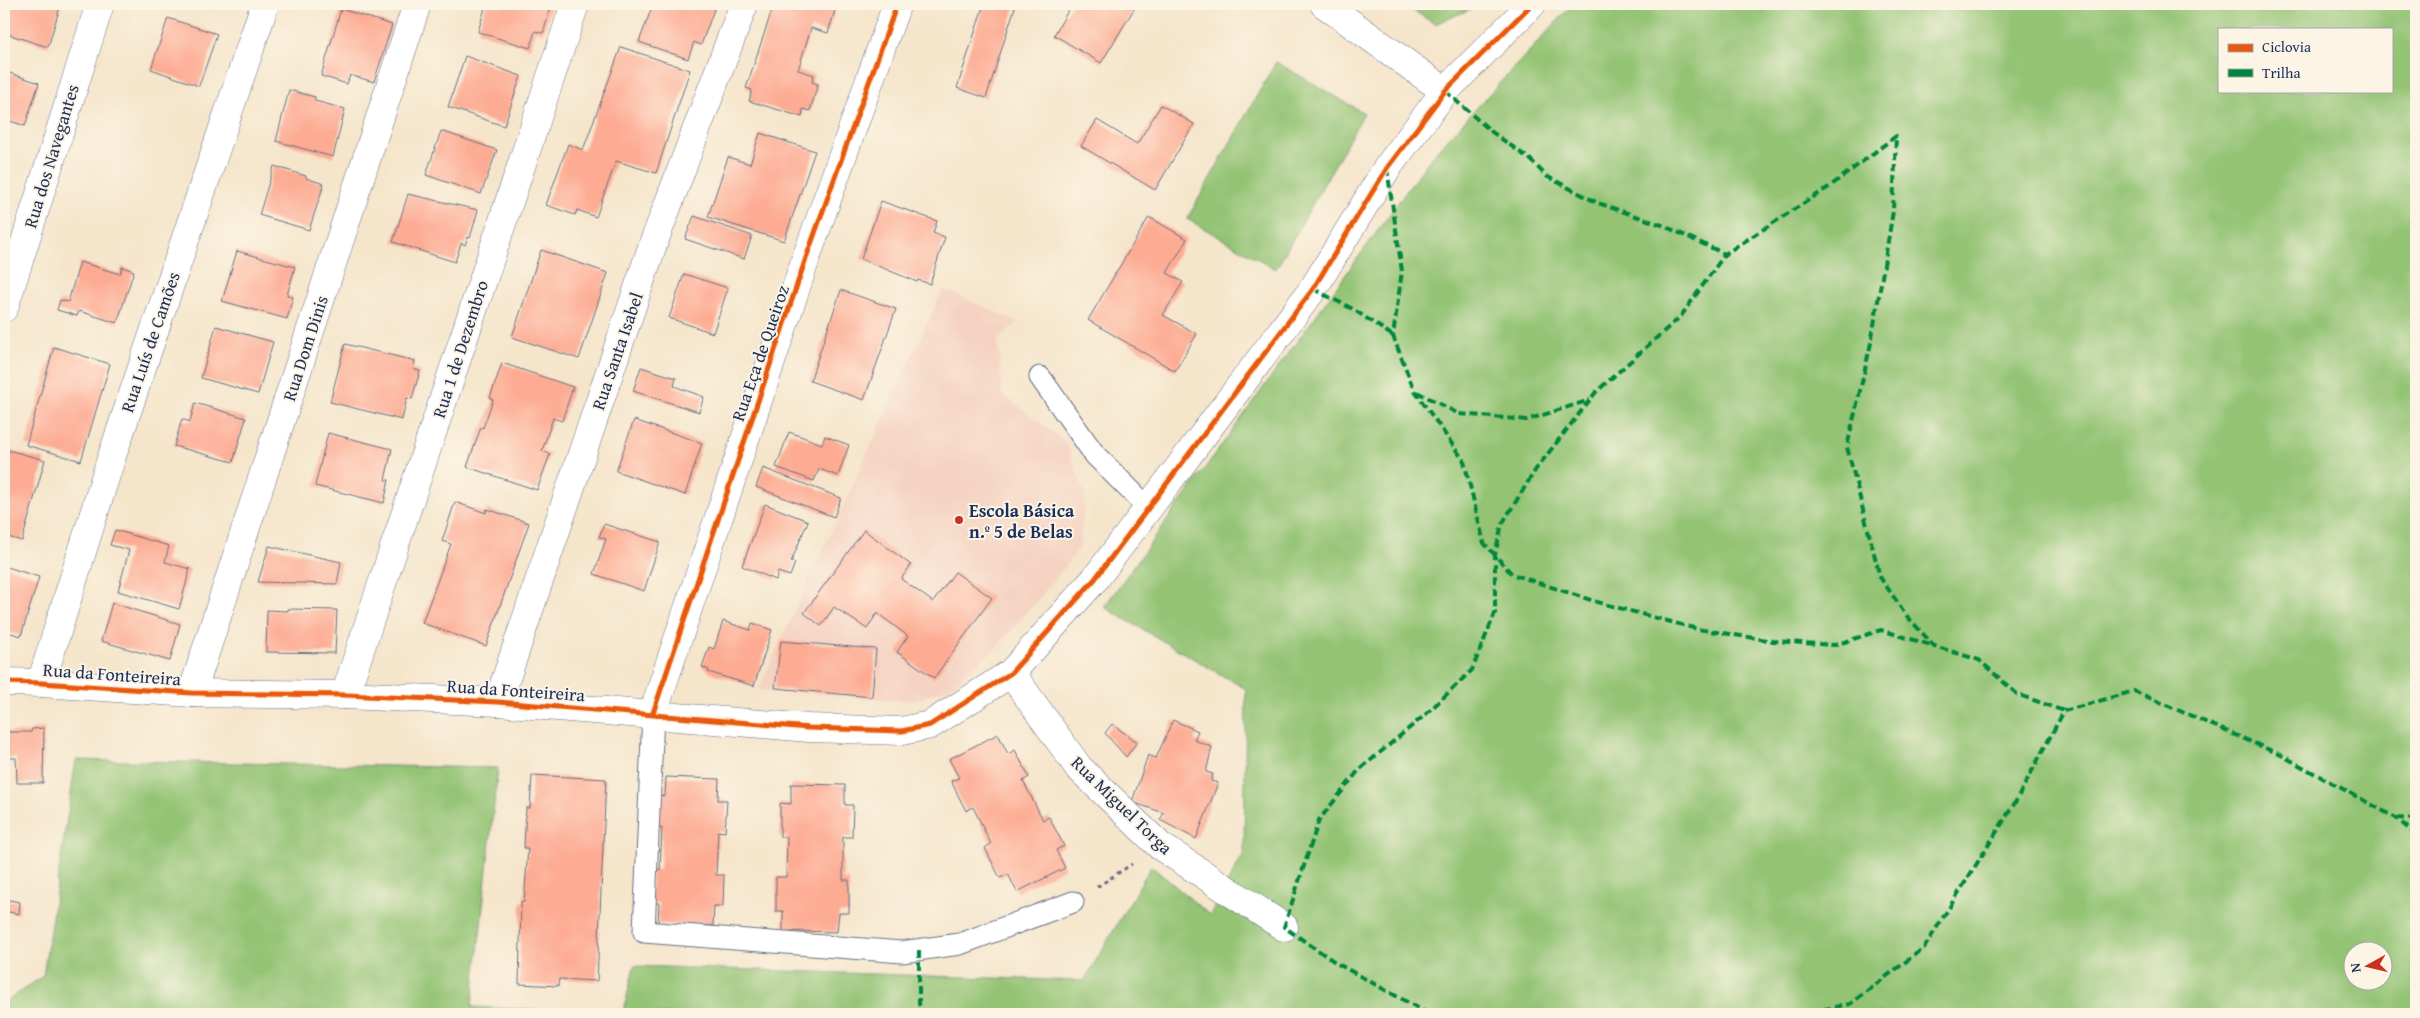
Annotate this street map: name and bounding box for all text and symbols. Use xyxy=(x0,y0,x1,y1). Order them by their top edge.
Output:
legend xyxy=(2218,28,2392,92)
text: Ciclovia xyxy=(2262,36,2311,57)
text: Trilha xyxy=(2262,62,2301,83)
street label: Rua dos Navegantes xyxy=(16,81,86,231)
street label: Rua Luís de Camões xyxy=(113,268,187,416)
street label: Rua 1 de Dezembro xyxy=(425,277,495,421)
street label: Rua Eça de Queiroz xyxy=(724,281,796,425)
street label: Rua Santa Isabel xyxy=(584,289,650,413)
street label: Rua Dom Dinis xyxy=(275,292,335,404)
place label: Escola Básica n.º 5 de Belas xyxy=(969,497,1075,545)
marker: Escola Básica n.º 5 de Belas xyxy=(953,514,965,526)
street label: Rua da Fonteireira xyxy=(42,656,182,692)
street label: Rua da Fonteireira xyxy=(446,672,586,708)
street label: Rua Miguel Torga xyxy=(1065,749,1179,861)
north arrow xyxy=(2342,940,2392,990)
text: N xyxy=(2344,961,2366,974)

